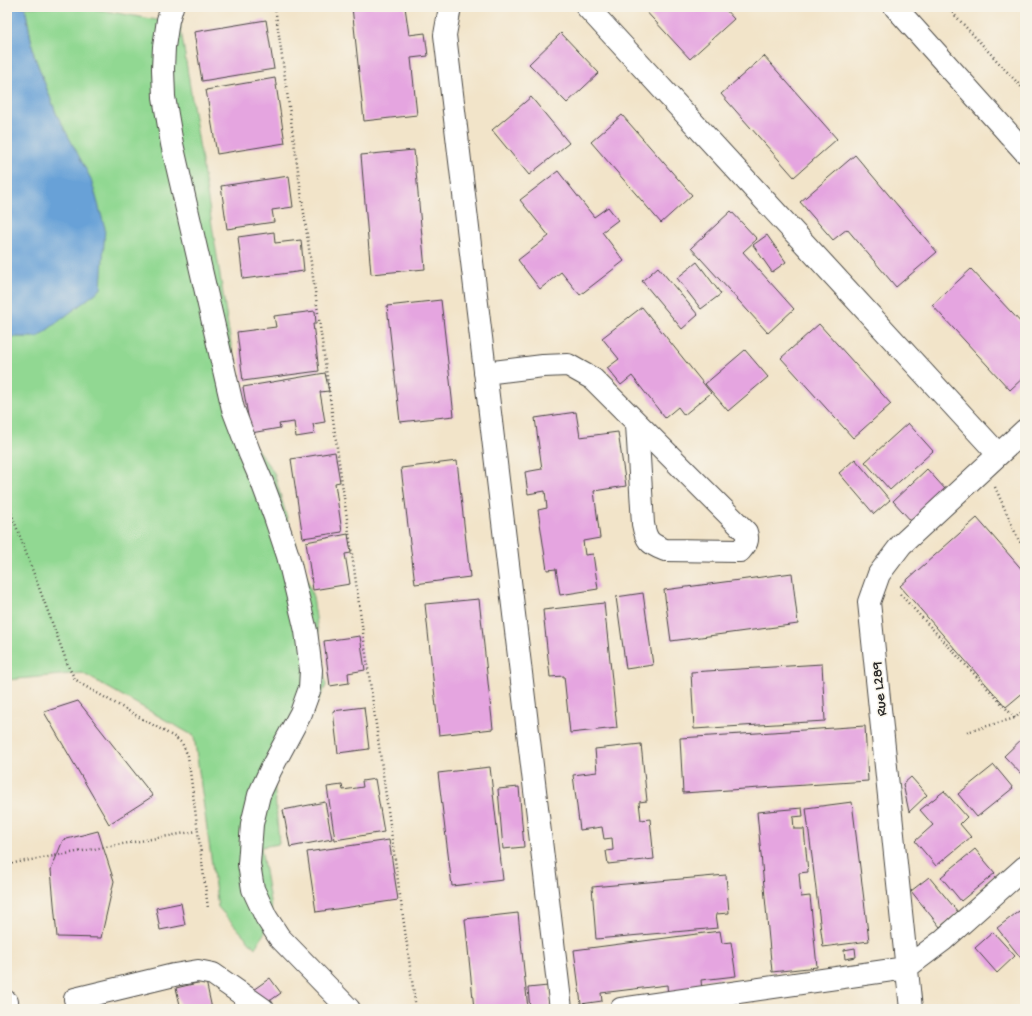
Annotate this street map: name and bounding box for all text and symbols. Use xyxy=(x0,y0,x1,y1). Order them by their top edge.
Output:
street label: Rue L289 xyxy=(868,660,892,717)

